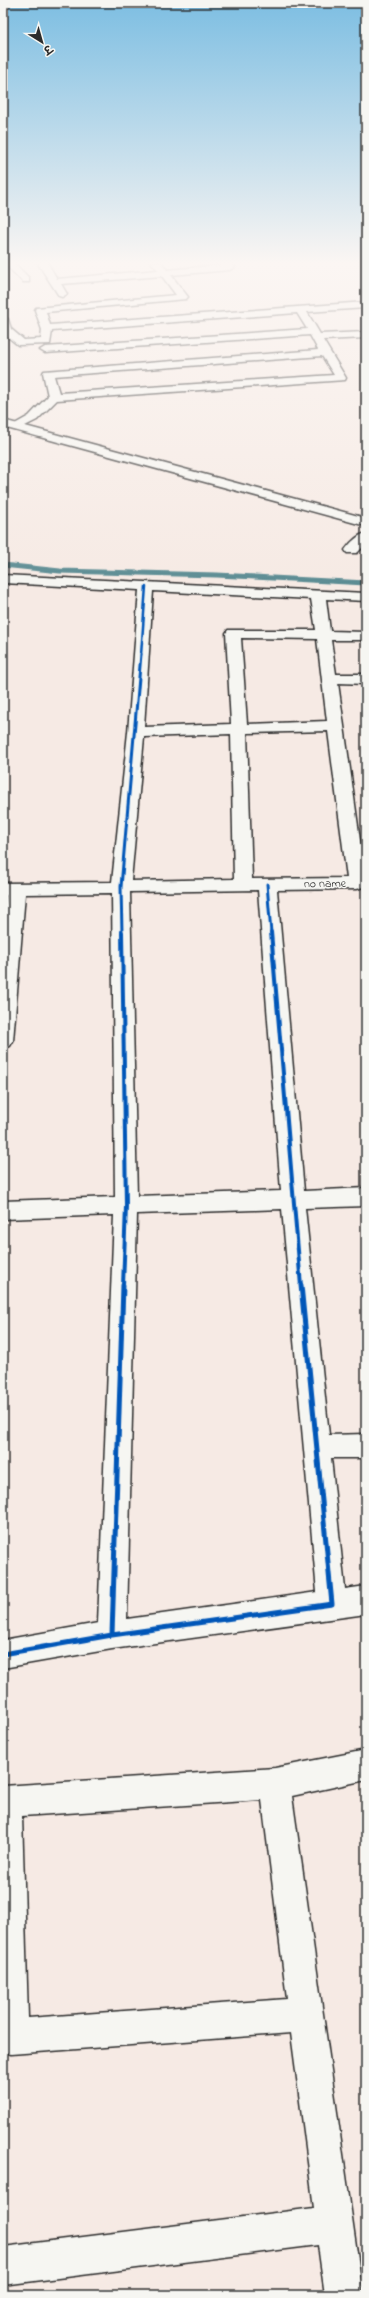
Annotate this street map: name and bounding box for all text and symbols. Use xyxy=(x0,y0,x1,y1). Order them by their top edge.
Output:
north arrow xyxy=(22,22,62,62)
text: उ xyxy=(38,40,56,59)
street label: no name xyxy=(304,875,347,893)

